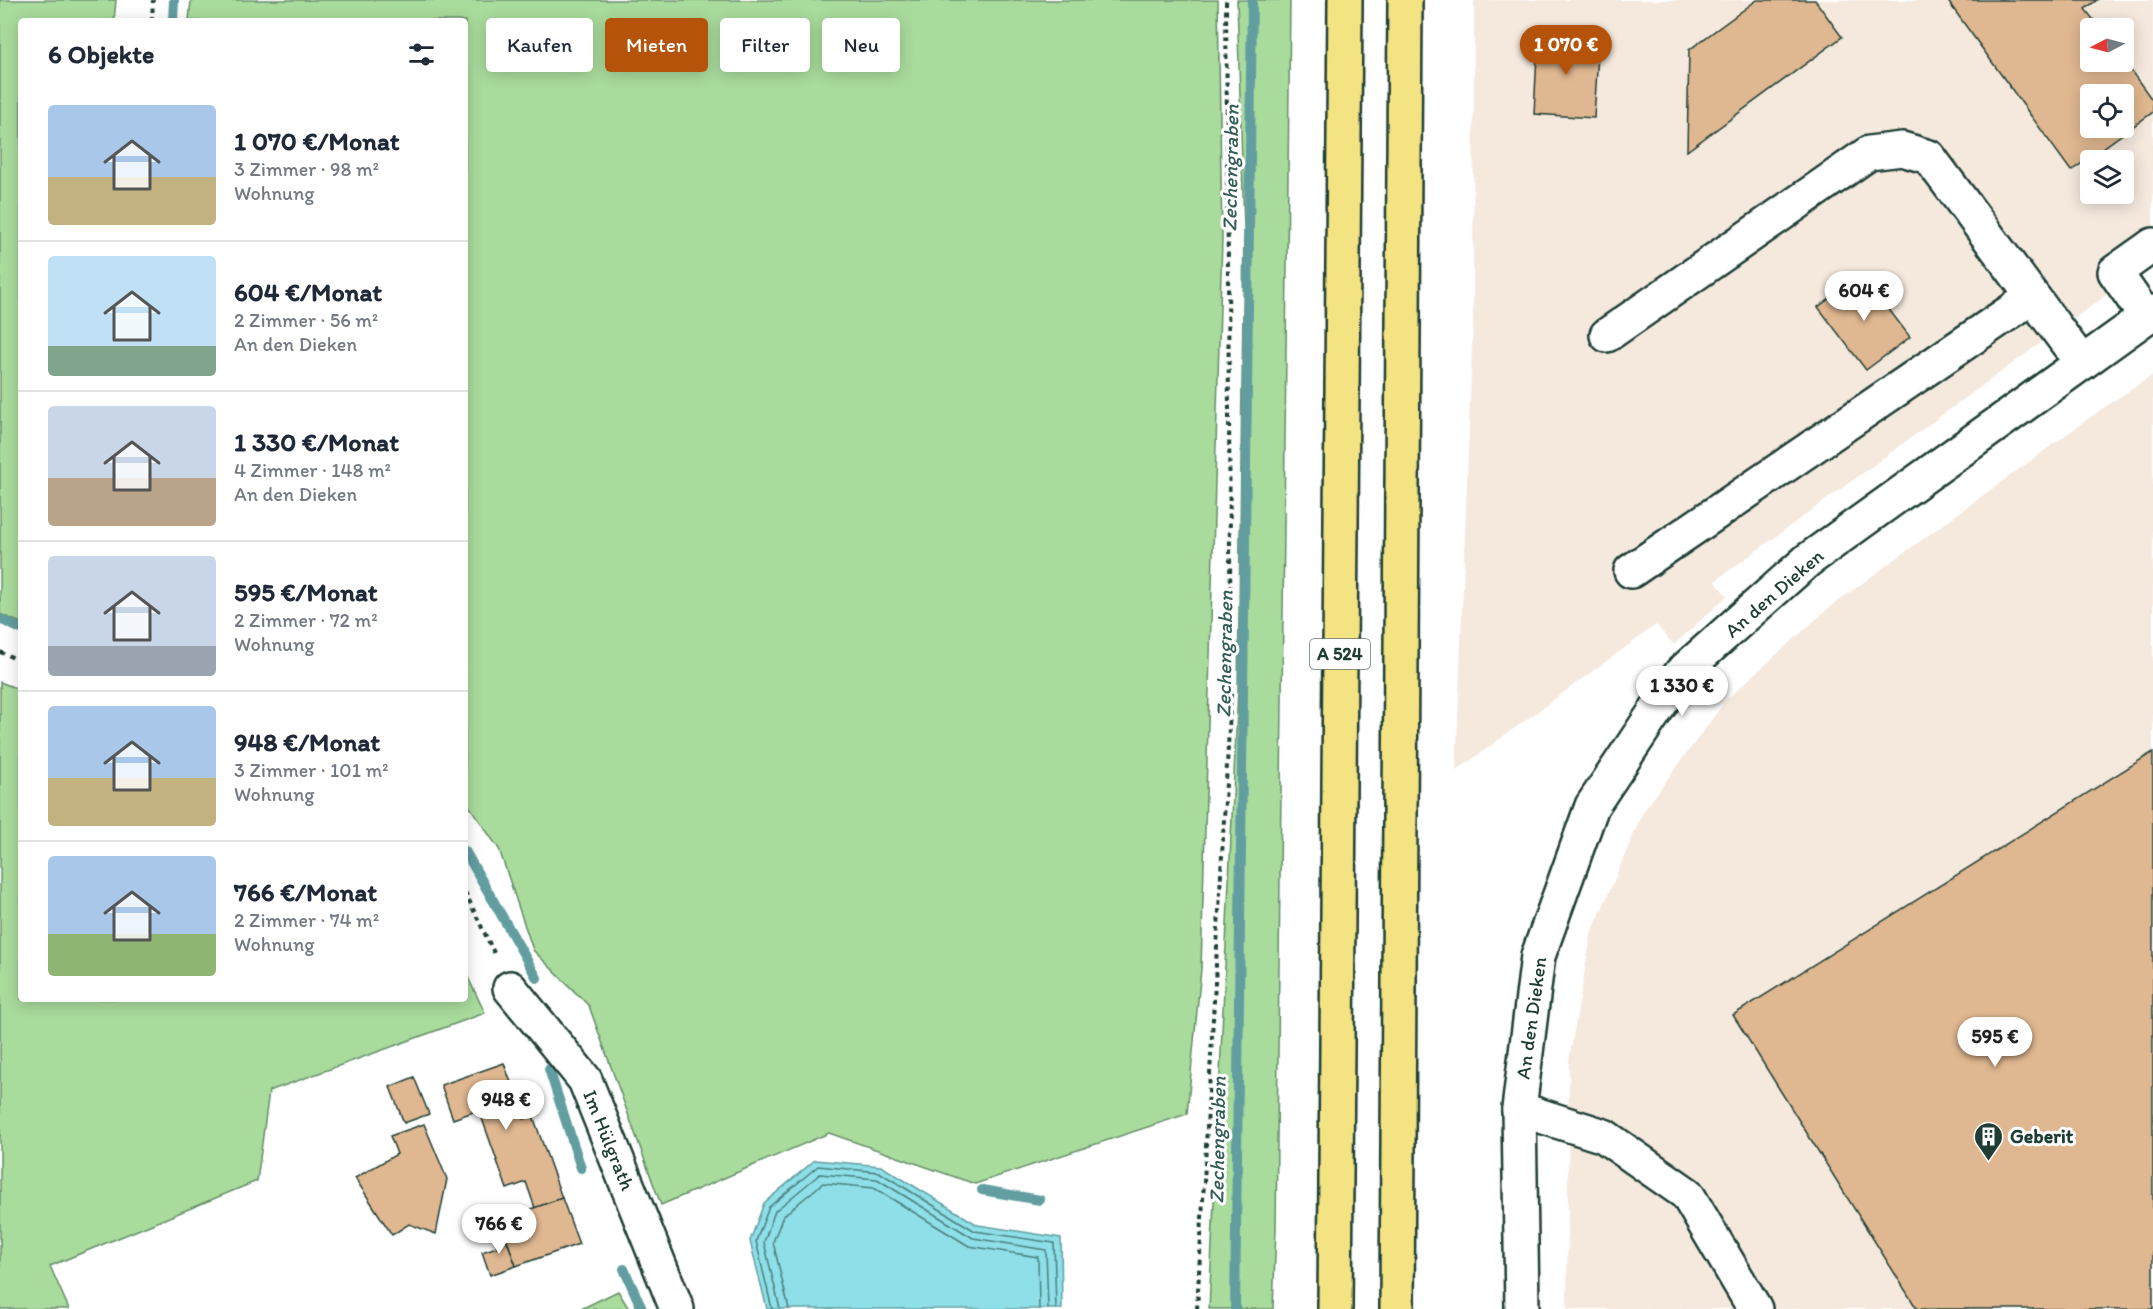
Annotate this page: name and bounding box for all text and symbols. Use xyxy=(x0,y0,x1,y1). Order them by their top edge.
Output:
chip: Kaufen xyxy=(486,18,593,72)
chip: Mieten xyxy=(605,18,708,72)
chip: Filter xyxy=(720,18,810,72)
chip: Neu xyxy=(822,18,900,72)
north arrow xyxy=(2080,18,2134,72)
map controls xyxy=(2080,18,2134,204)
pin: 1 070 € xyxy=(1511,25,1621,76)
text: 1 070 € xyxy=(1534,32,1598,56)
text: 6 Objekte xyxy=(48,38,154,70)
icon: filters xyxy=(405,38,438,71)
button: locate xyxy=(2080,84,2134,138)
water label: Zechengraben xyxy=(1216,104,1244,232)
text: 1 070 €/Monat xyxy=(234,125,399,157)
icon: home xyxy=(96,129,168,201)
button: layers xyxy=(2080,150,2134,204)
text: 3 Zimmer · 98 m² xyxy=(234,157,379,181)
text: Wohnung xyxy=(234,181,315,205)
pin: 604 € xyxy=(1822,271,1906,322)
text: 604 €/Monat xyxy=(234,276,382,308)
text: 604 € xyxy=(1839,278,1889,302)
icon: home xyxy=(96,280,168,352)
text: 2 Zimmer · 56 m² xyxy=(234,308,378,332)
text: An den Dieken xyxy=(234,332,357,356)
text: 1 330 €/Monat xyxy=(234,426,399,458)
icon: home xyxy=(96,430,168,502)
text: 4 Zimmer · 148 m² xyxy=(234,458,391,482)
text: An den Dieken xyxy=(234,482,357,506)
street label: An den Dieken xyxy=(1720,543,1829,642)
text: 595 €/Monat xyxy=(234,576,378,608)
icon: home xyxy=(96,580,168,652)
water label: Zechengraben xyxy=(1210,590,1238,718)
text: 2 Zimmer · 72 m² xyxy=(234,608,378,632)
text: Wohnung xyxy=(234,632,315,656)
road number: A 524 xyxy=(1310,639,1370,669)
pin: 1 330 € xyxy=(1627,666,1737,717)
text: 1 330 € xyxy=(1650,673,1714,697)
text: 948 €/Monat xyxy=(234,726,380,758)
icon: home xyxy=(96,730,168,802)
text: 3 Zimmer · 101 m² xyxy=(234,758,389,782)
text: Wohnung xyxy=(234,782,315,806)
text: 766 €/Monat xyxy=(234,876,377,908)
icon: home xyxy=(96,880,168,952)
text: 2 Zimmer · 74 m² xyxy=(234,908,379,932)
text: Wohnung xyxy=(234,932,315,956)
street label: An den Dieken xyxy=(1511,955,1551,1081)
pin: 595 € xyxy=(1953,1017,2037,1068)
text: 595 € xyxy=(1971,1024,2019,1048)
water label: Zechengraben xyxy=(1203,1076,1231,1204)
pin: 948 € xyxy=(464,1080,548,1131)
street label: Im Hülgrath xyxy=(578,1086,640,1194)
text: 948 € xyxy=(481,1087,531,1111)
building icon: Geberit xyxy=(1973,1120,2005,1162)
place label: Geberit xyxy=(2010,1124,2074,1148)
pin: 766 € xyxy=(457,1204,541,1255)
text: 766 € xyxy=(476,1211,523,1235)

